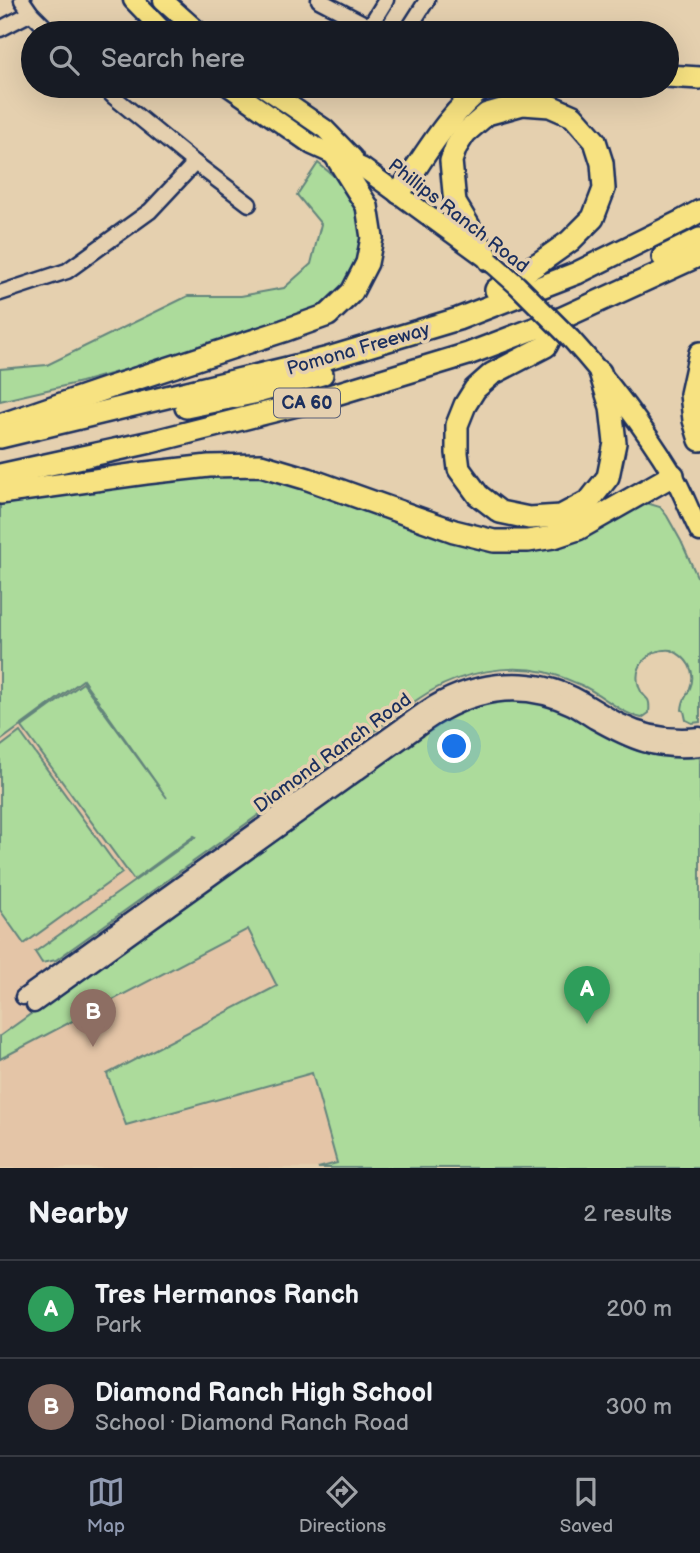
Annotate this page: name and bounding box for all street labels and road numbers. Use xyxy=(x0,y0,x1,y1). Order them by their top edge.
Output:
street label: Phillips Ranch Road xyxy=(383,154,533,278)
street label: Pomona Freeway xyxy=(284,318,433,381)
road number: CA 60 xyxy=(274,388,340,418)
street label: Diamond Ranch Road xyxy=(250,688,416,818)

